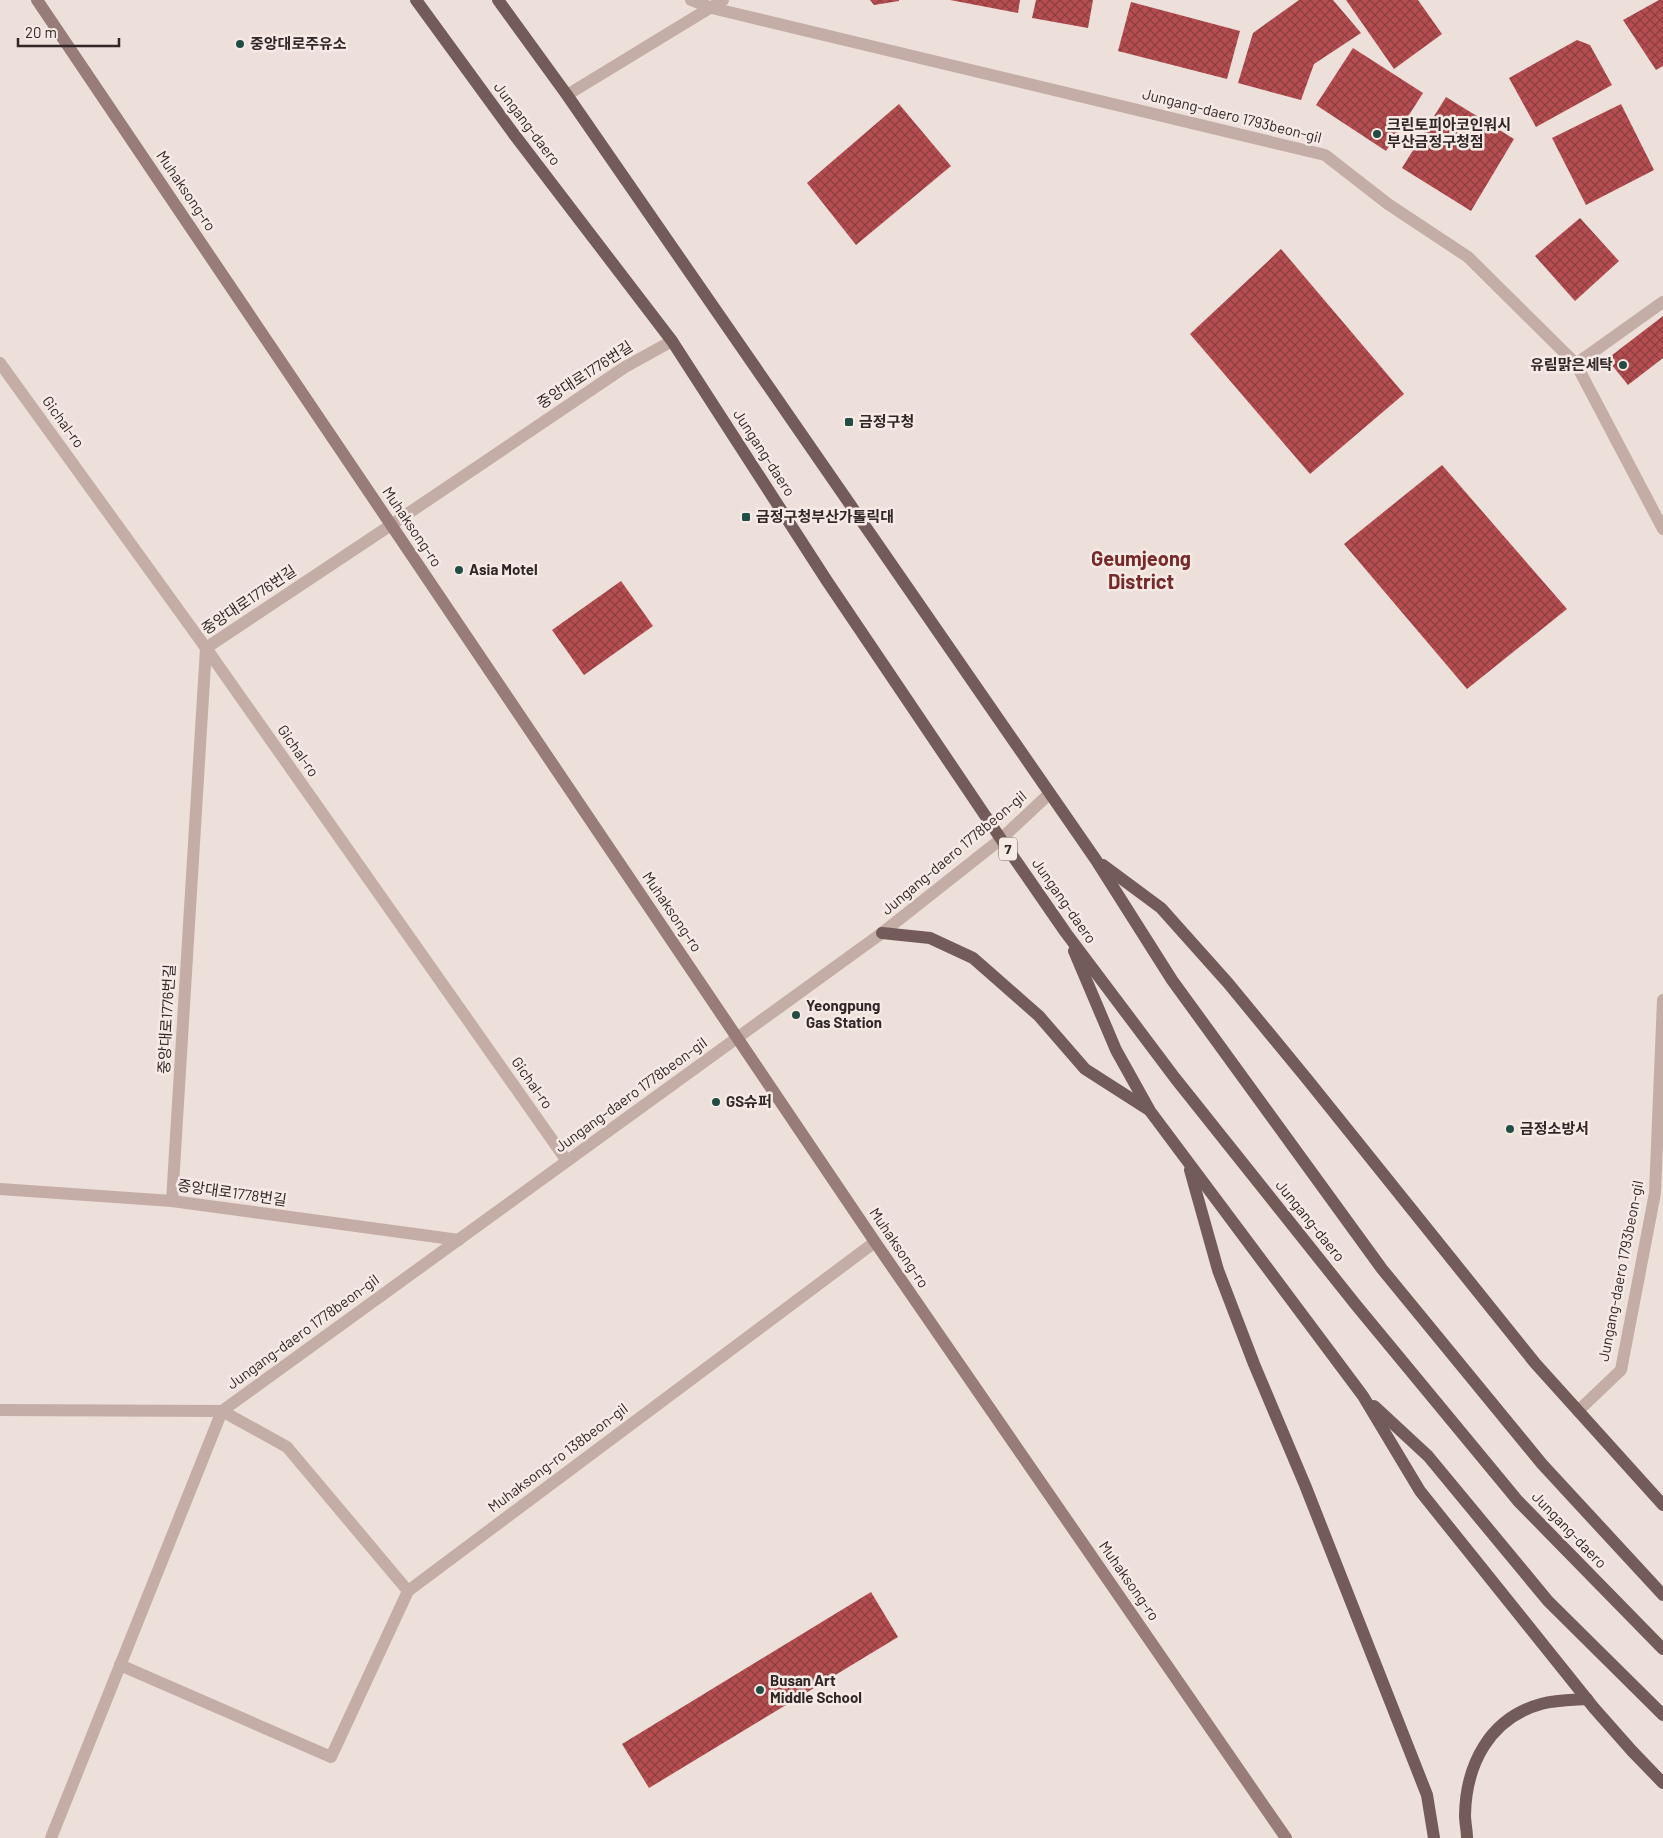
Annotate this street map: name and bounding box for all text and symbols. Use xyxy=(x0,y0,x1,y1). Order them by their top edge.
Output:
scale bar xyxy=(18,15,119,47)
text: 20 m xyxy=(25,23,57,41)
place label: 중앙대로주유소 xyxy=(250,34,347,52)
marker: 중앙대로주유소 xyxy=(234,38,246,50)
street label: Jungang-daero xyxy=(491,78,565,169)
street label: Jungang-daero 1793beon-gil xyxy=(1141,84,1324,146)
place label: 크린토피아코인워시 부산금정구청점 xyxy=(1387,115,1511,150)
marker: 크린토피아코인워시 부산금정구청점 xyxy=(1371,128,1383,140)
street label: Muhaksong-ro xyxy=(153,147,220,234)
street label: 중앙대로1776번길 xyxy=(533,337,635,412)
place label: 유림맑은세탁 xyxy=(1530,355,1613,373)
marker: 유림맑은세탁 xyxy=(1617,359,1629,371)
street label: Gichal-ro xyxy=(39,392,89,451)
street label: Jungang-daero xyxy=(730,406,800,499)
place label: 금정구청 xyxy=(859,412,914,430)
marker: 금정구청 xyxy=(843,416,855,428)
street label: Muhaksong-ro xyxy=(379,483,446,570)
place label: 금정구청부산가톨릭대 xyxy=(756,507,894,525)
marker: 금정구청부산가톨릭대 xyxy=(740,511,752,523)
district label: Geumjeong District xyxy=(1091,546,1191,593)
place label: Asia Motel xyxy=(469,560,538,578)
street label: 중앙대로1776번길 xyxy=(198,561,299,637)
marker: Asia Motel xyxy=(453,564,465,576)
street label: Gichal-ro xyxy=(274,721,323,780)
street label: Jungang-daero 1778beon-gil xyxy=(877,786,1029,918)
road number: 7 xyxy=(999,838,1017,861)
street label: Jungang-daero xyxy=(1029,854,1101,947)
street label: Muhaksong-ro xyxy=(639,868,706,955)
street label: 중앙대로1776번길 xyxy=(154,964,178,1074)
place label: Yeongpung Gas Station xyxy=(806,996,882,1031)
marker: Yeongpung Gas Station xyxy=(790,1009,802,1021)
street label: Jungang-daero 1778beon-gil xyxy=(551,1033,710,1155)
street label: Gichal-ro xyxy=(508,1053,557,1112)
place label: GS슈퍼 xyxy=(726,1092,772,1110)
marker: GS슈퍼 xyxy=(710,1096,722,1108)
place label: 금정소방서 xyxy=(1520,1119,1589,1137)
marker: 금정소방서 xyxy=(1504,1123,1516,1135)
street label: 중앙대로1778번길 xyxy=(176,1175,288,1209)
street label: Jungang-daero xyxy=(1272,1176,1349,1265)
street label: Jungang-daero 1793beon-gil xyxy=(1594,1179,1646,1363)
street label: Muhaksong-ro xyxy=(866,1204,933,1291)
street label: Jungang-daero 1778beon-gil xyxy=(223,1270,382,1392)
street label: Muhaksong-ro 138beon-gil xyxy=(484,1399,631,1516)
street label: Jungang-daero xyxy=(1529,1487,1611,1571)
street label: Muhaksong-ro xyxy=(1096,1537,1164,1624)
place label: Busan Art Middle School xyxy=(770,1671,862,1706)
marker: Busan Art Middle School xyxy=(754,1684,766,1696)

